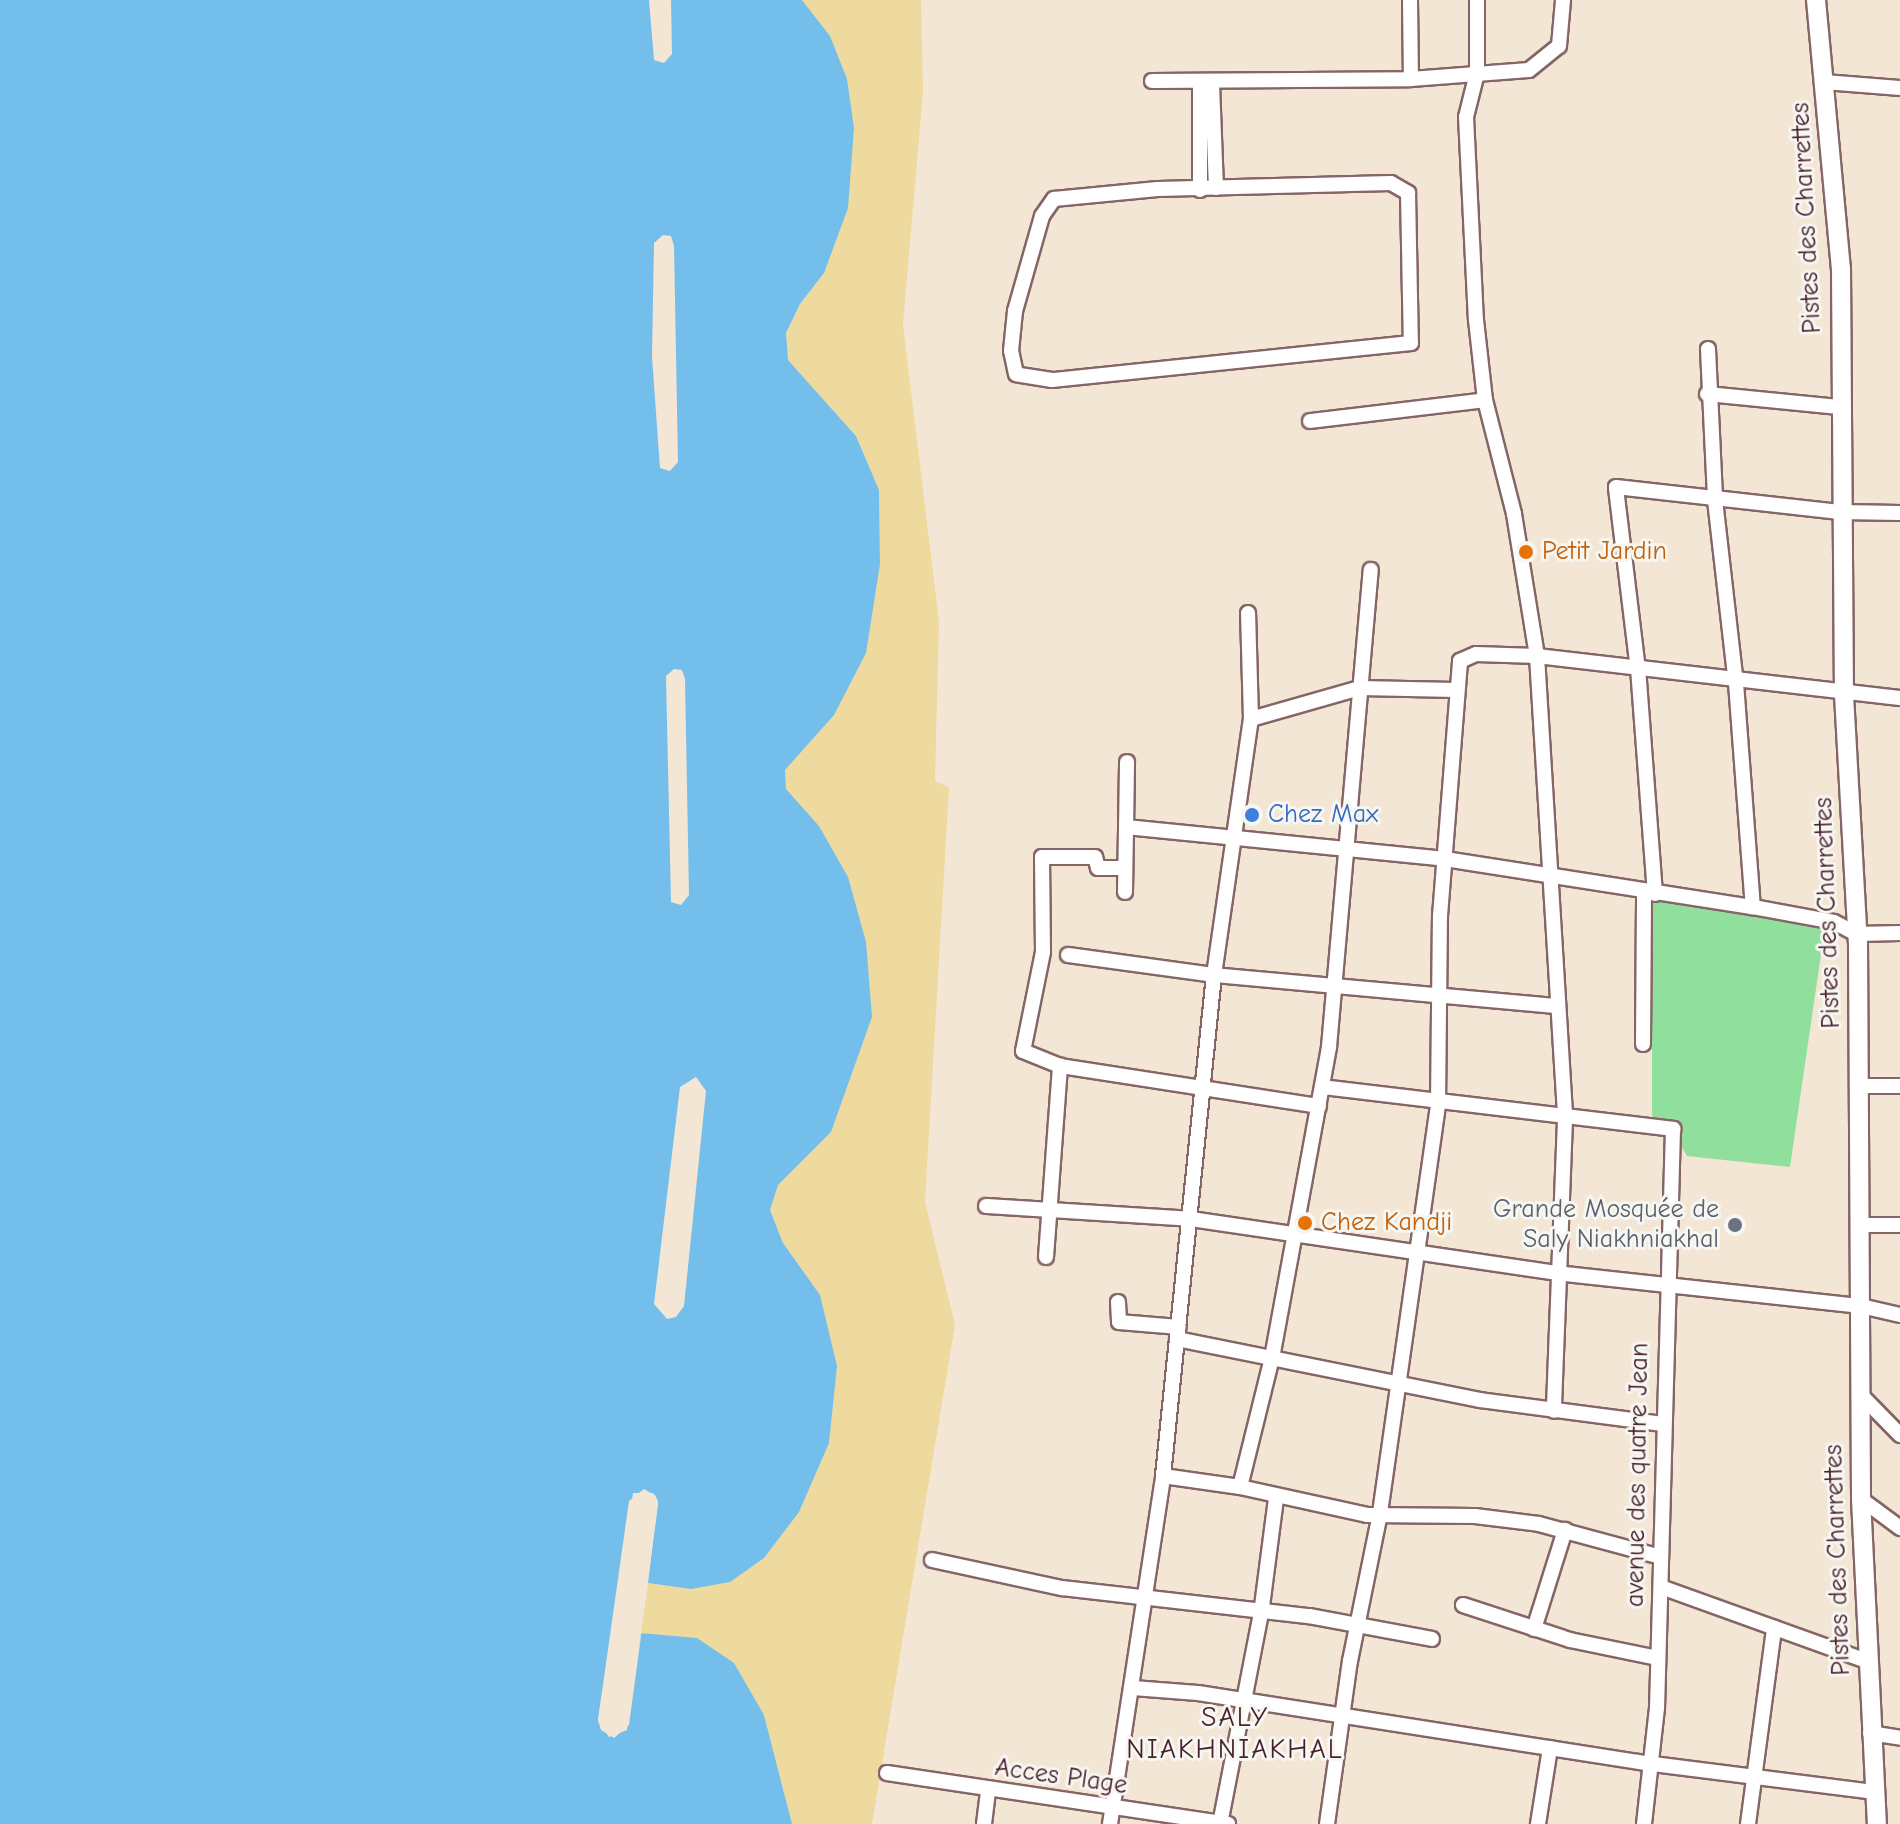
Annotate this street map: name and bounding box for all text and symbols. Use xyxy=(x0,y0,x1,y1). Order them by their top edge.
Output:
street label: Pistes des Charrettes xyxy=(1785,102,1829,334)
place label: Petit Jardin xyxy=(1542,536,1667,568)
marker: Petit Jardin xyxy=(1517,543,1535,561)
street label: Pistes des Charrettes xyxy=(1808,797,1848,1029)
place label: Chez Max xyxy=(1268,799,1378,831)
marker: Chez Max xyxy=(1243,806,1261,824)
place label: Grande Mosquée de Saly Niakhniakhal xyxy=(1493,1194,1719,1256)
place label: Chez Kandji xyxy=(1321,1207,1452,1239)
marker: Chez Kandji xyxy=(1296,1214,1314,1232)
marker: Grande Mosquée de Saly Niakhniakhal xyxy=(1726,1216,1744,1234)
street label: avenue des quatre Jean xyxy=(1620,1343,1656,1607)
street label: Pistes des Charrettes xyxy=(1818,1444,1858,1676)
district label: SALY NIAKHNIAKHAL xyxy=(1126,1700,1344,1766)
street label: Acces Plage xyxy=(993,1752,1129,1802)

